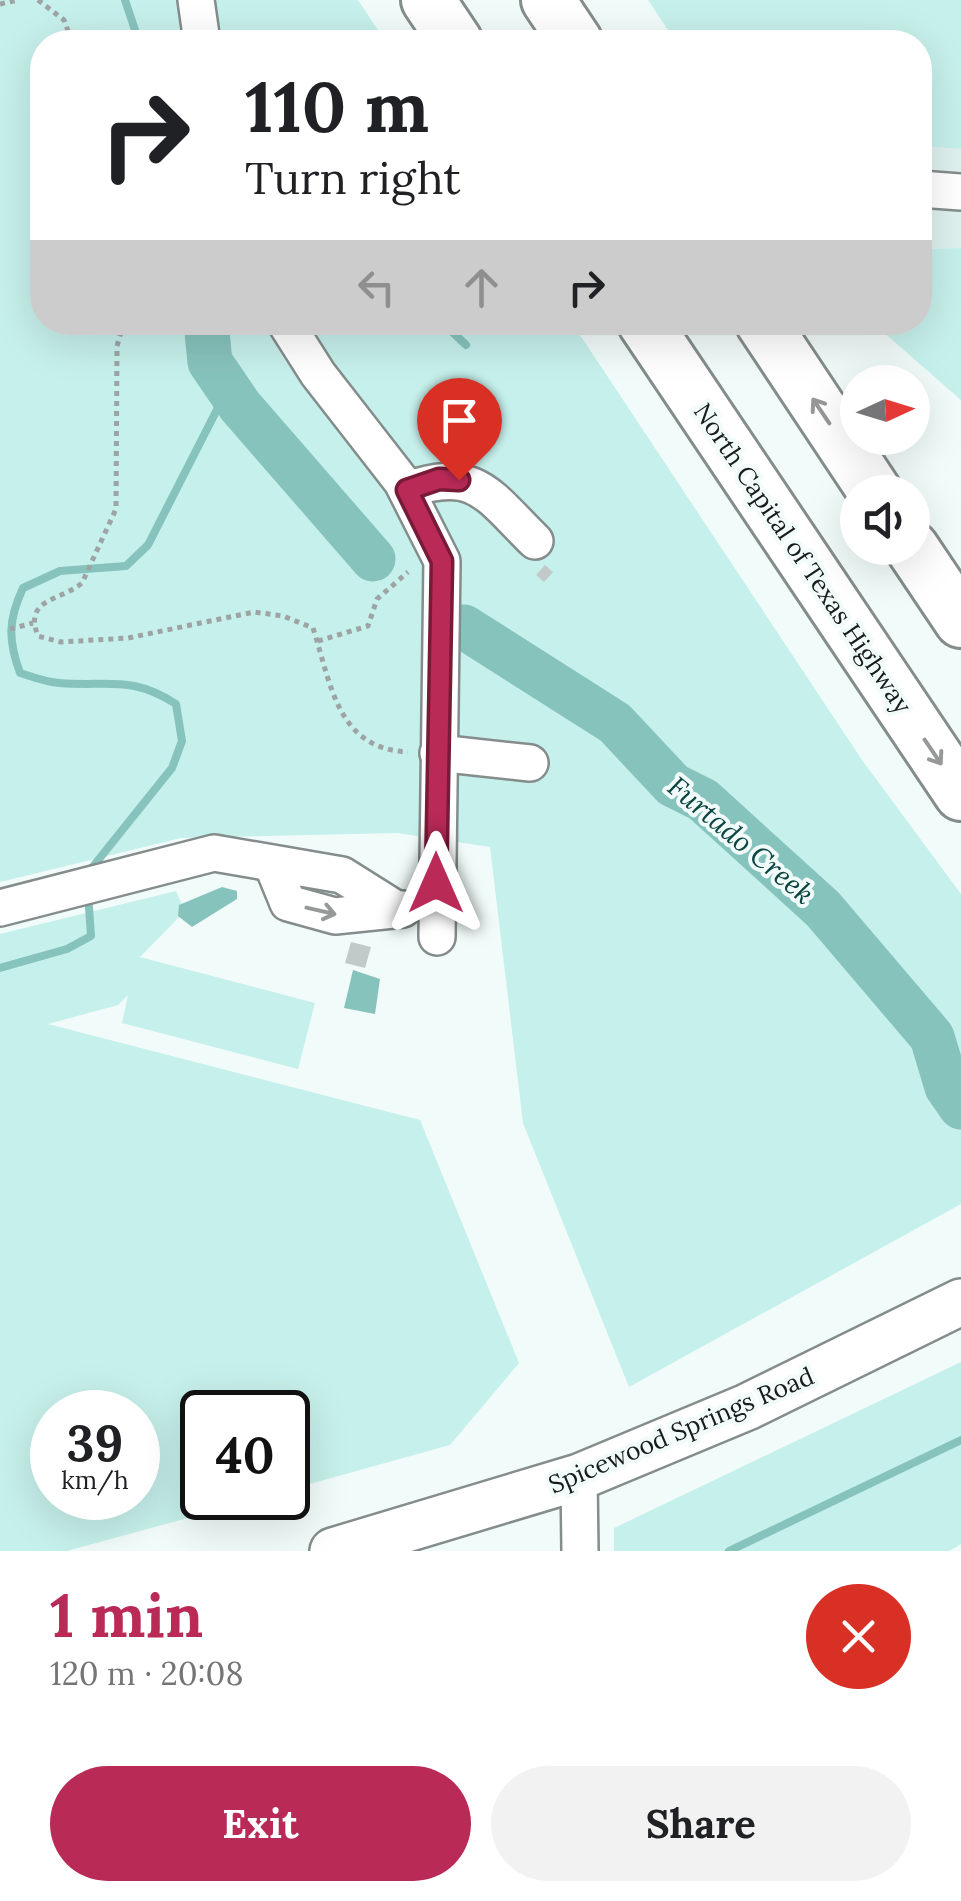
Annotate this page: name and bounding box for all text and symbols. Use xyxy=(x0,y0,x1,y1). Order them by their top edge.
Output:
text: 110 m xyxy=(245,62,429,151)
icon: right xyxy=(80,70,210,200)
text: Turn right xyxy=(245,149,461,206)
icon: left xyxy=(349,260,404,315)
icon: ahead xyxy=(454,260,509,315)
icon: right xyxy=(559,260,614,315)
north arrow xyxy=(840,365,930,455)
map controls xyxy=(840,365,930,565)
pin xyxy=(417,378,502,481)
icon: arrive xyxy=(432,393,487,448)
street label: North Capital of Texas Highway xyxy=(687,397,919,720)
one-way arrow xyxy=(811,398,832,426)
button: sound xyxy=(840,475,930,565)
one-way arrow xyxy=(922,738,943,766)
water label: Furtado Creek xyxy=(660,768,822,912)
position arrow xyxy=(384,831,488,935)
one-way arrow xyxy=(304,903,336,921)
street label: Spicewood Springs Road xyxy=(544,1360,818,1500)
speed limit sign: 40 xyxy=(180,1390,310,1520)
text: 39 xyxy=(67,1411,123,1475)
text: km/h xyxy=(61,1464,129,1496)
text: 1 min xyxy=(50,1577,203,1653)
button: close xyxy=(806,1584,911,1689)
text: 120 m · 20:08 xyxy=(50,1653,243,1694)
button: Exit xyxy=(50,1766,471,1881)
button: Share xyxy=(491,1766,911,1881)

